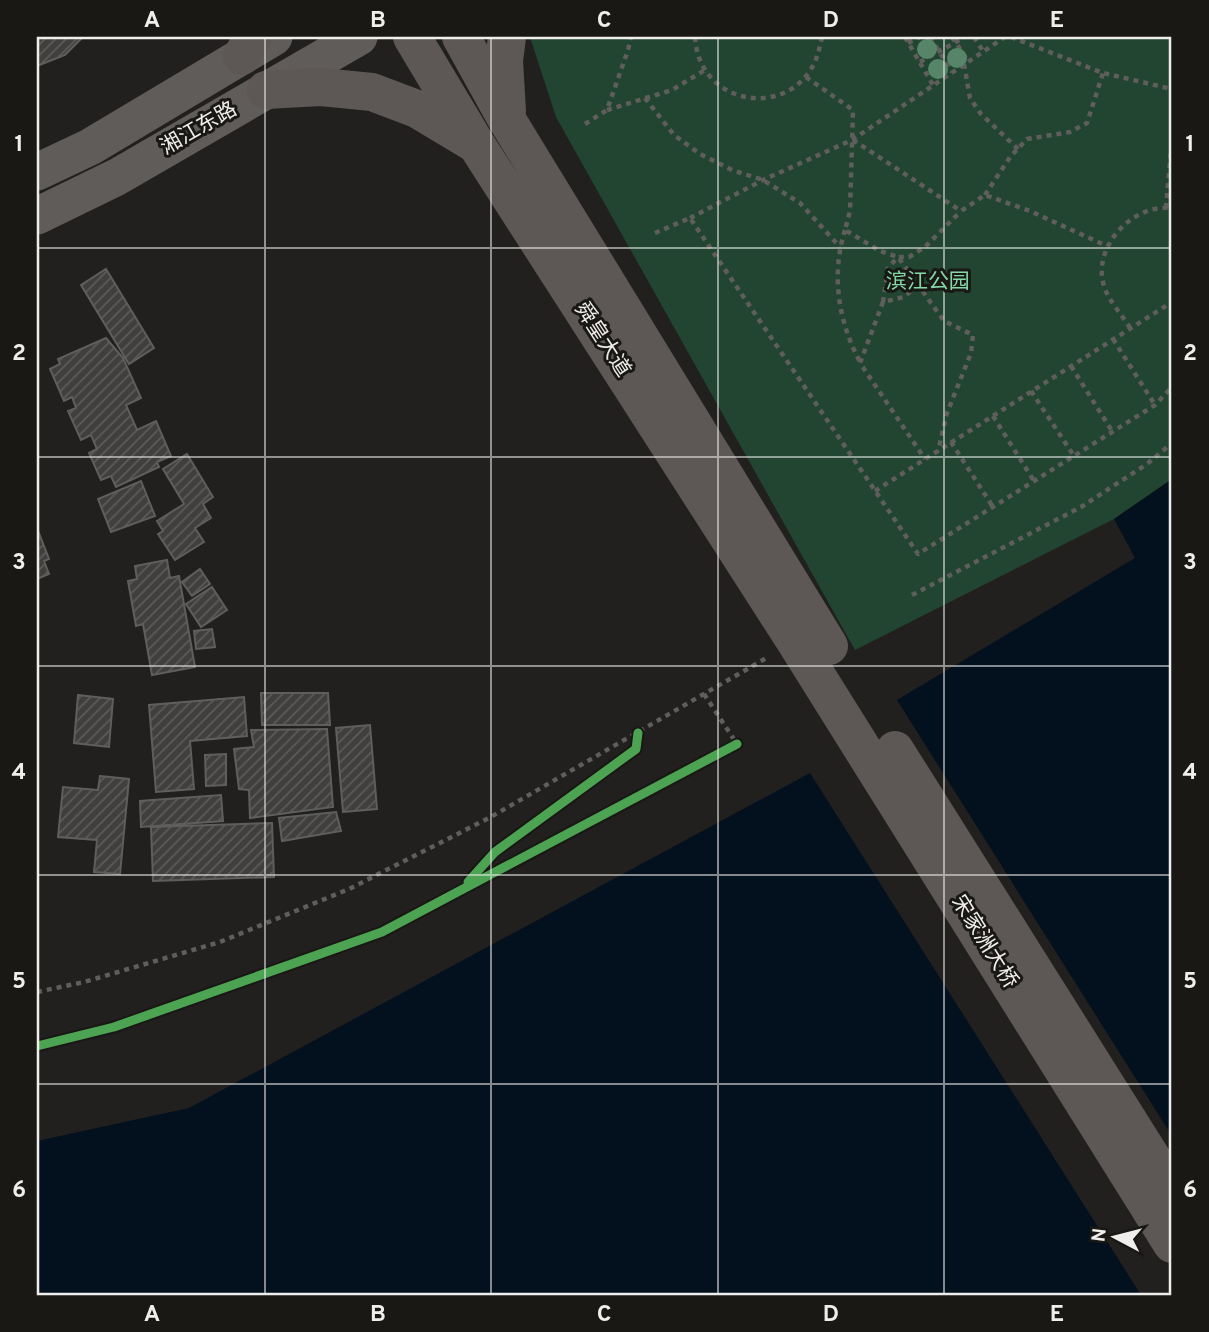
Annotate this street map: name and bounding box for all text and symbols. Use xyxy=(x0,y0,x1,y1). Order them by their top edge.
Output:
text: A xyxy=(144,7,160,36)
text: B xyxy=(370,7,386,36)
text: C xyxy=(597,7,611,36)
text: D xyxy=(823,7,839,36)
text: E xyxy=(1050,7,1064,36)
street label: 湘江东路 xyxy=(156,96,242,162)
text: 1 xyxy=(14,131,24,160)
text: 1 xyxy=(1185,131,1195,160)
park label: 滨江公园 xyxy=(886,269,970,296)
street label: 舜皇大道 xyxy=(568,297,636,383)
text: 2 xyxy=(12,340,26,369)
text: 2 xyxy=(1183,340,1197,369)
text: 3 xyxy=(12,549,26,578)
text: 3 xyxy=(1183,549,1197,578)
text: 4 xyxy=(12,759,26,788)
text: 4 xyxy=(1183,759,1197,788)
street label: 宋家洲大桥 xyxy=(945,890,1023,994)
text: 5 xyxy=(12,968,26,997)
text: 5 xyxy=(1183,968,1197,997)
text: 6 xyxy=(12,1177,26,1206)
text: 6 xyxy=(1183,1177,1197,1206)
north arrow xyxy=(1080,1202,1150,1272)
text: N xyxy=(1087,1227,1113,1243)
text: A xyxy=(144,1301,160,1330)
text: B xyxy=(370,1301,386,1330)
text: C xyxy=(597,1301,611,1330)
text: D xyxy=(823,1301,839,1330)
text: E xyxy=(1050,1301,1064,1330)

